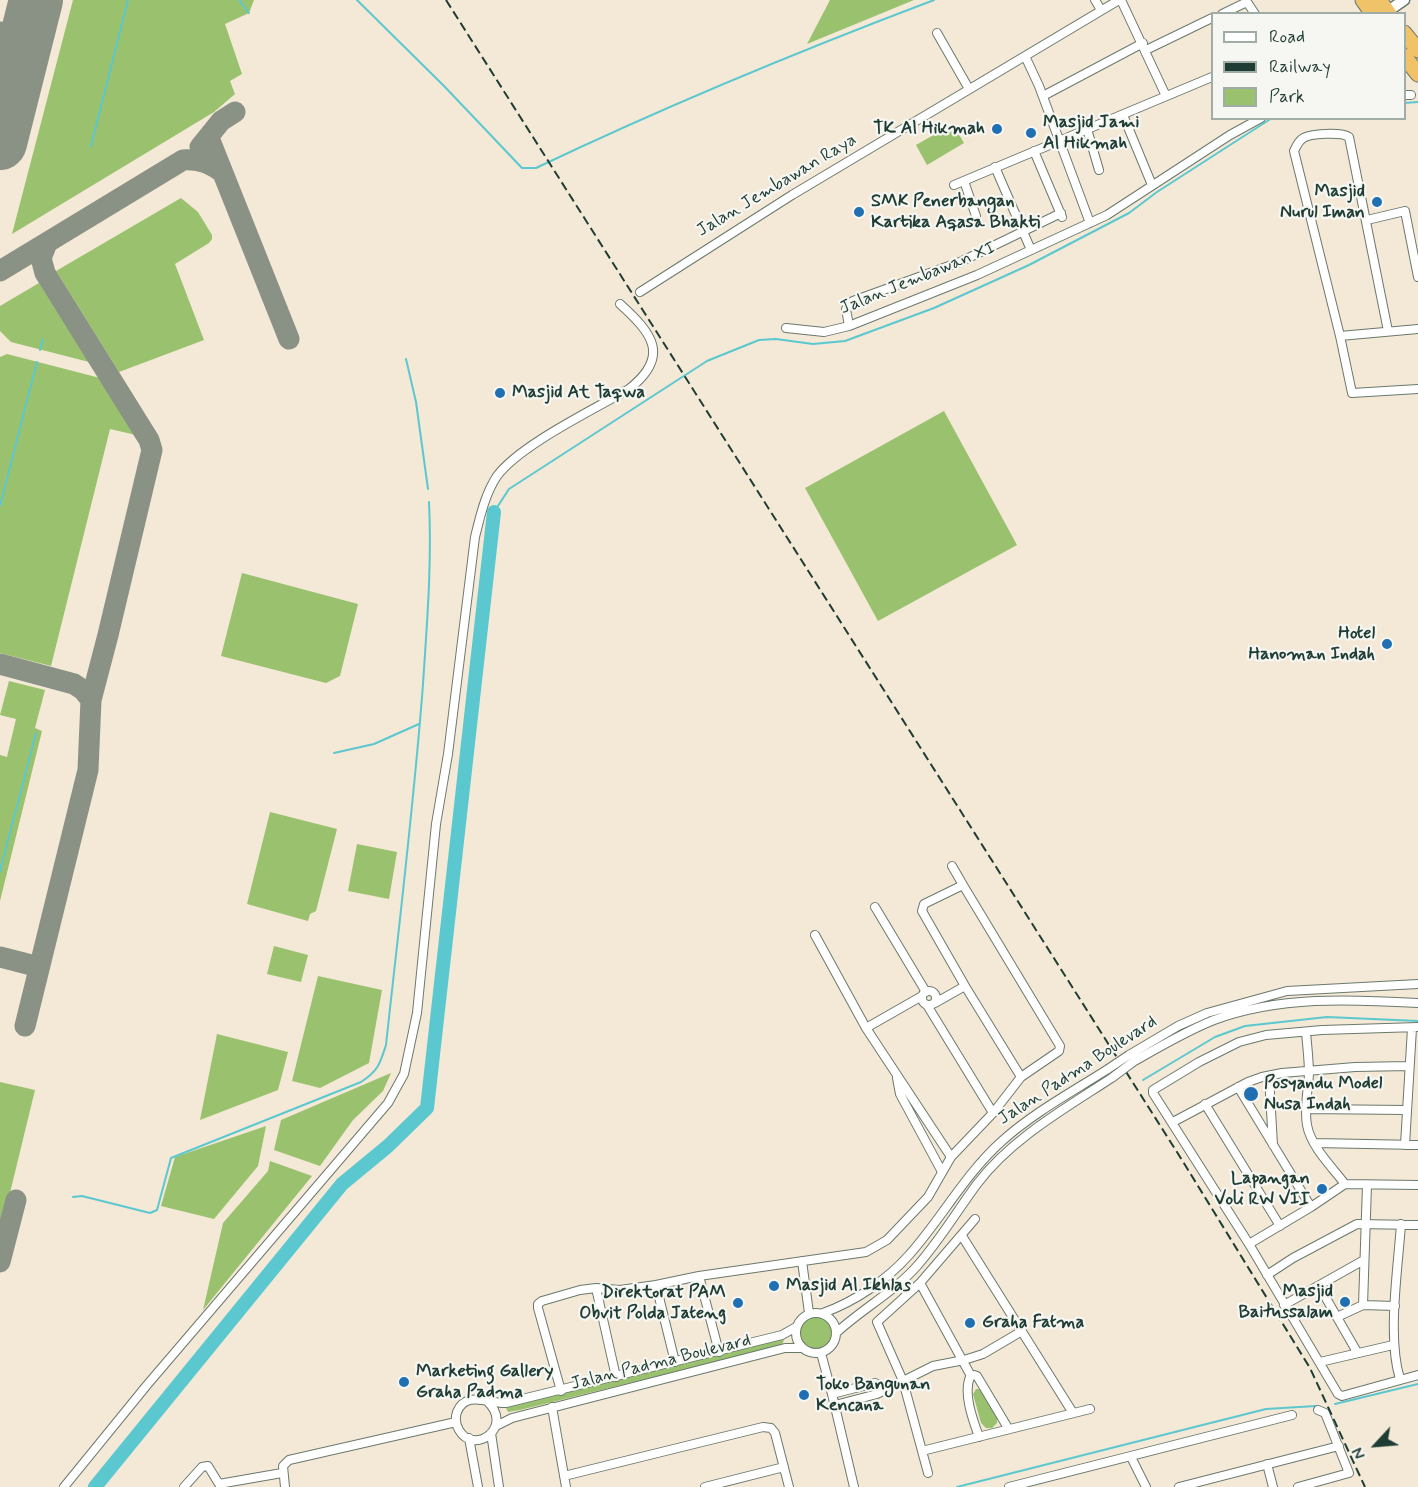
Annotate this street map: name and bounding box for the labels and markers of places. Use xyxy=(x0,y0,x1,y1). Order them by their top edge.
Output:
place label: Masjid Jami Al Hikmah xyxy=(1043,112,1140,154)
place label: TK Al Hikmah xyxy=(873,118,985,140)
marker: TK Al Hikmah xyxy=(990,122,1004,136)
marker: Masjid Jami Al Hikmah xyxy=(1024,126,1038,140)
place label: Masjid Nurul Iman xyxy=(1280,181,1365,224)
place label: SMK Penerbangan Kartika Aqasa Bhakti xyxy=(871,191,1040,234)
marker: Masjid Nurul Iman xyxy=(1370,195,1384,209)
marker: SMK Penerbangan Kartika Aqasa Bhakti xyxy=(852,205,866,219)
place label: Masjid At Taqwa xyxy=(512,382,645,404)
marker: Masjid At Taqwa xyxy=(493,386,507,400)
place label: Hotel Hanoman Indah xyxy=(1248,623,1375,666)
marker: Hotel Hanoman Indah xyxy=(1380,637,1394,651)
place label: Posyandu Model Nusa Indah xyxy=(1264,1073,1382,1116)
marker: Posyandu Model Nusa Indah xyxy=(1242,1085,1260,1103)
place label: Lapangan Voli RW VII xyxy=(1215,1168,1310,1210)
marker: Lapangan Voli RW VII xyxy=(1315,1182,1329,1196)
place label: Masjid Al Ikhlas xyxy=(786,1275,911,1297)
marker: Masjid Al Ikhlas xyxy=(767,1279,781,1293)
place label: Masjid Baitussalam xyxy=(1239,1281,1333,1324)
place label: Direktorat PAM Obvit Polda Jateng xyxy=(579,1282,726,1324)
marker: Masjid Baitussalam xyxy=(1338,1295,1352,1309)
marker: Direktorat PAM Obvit Polda Jateng xyxy=(731,1296,745,1310)
place label: Graha Fatma xyxy=(982,1312,1084,1334)
marker: Graha Fatma xyxy=(963,1316,977,1330)
place label: Marketing Gallery Graha Padma xyxy=(416,1361,553,1404)
place label: Toko Bangunan Kencana xyxy=(816,1374,930,1416)
marker: Marketing Gallery Graha Padma xyxy=(397,1375,411,1389)
marker: Toko Bangunan Kencana xyxy=(797,1388,811,1402)

